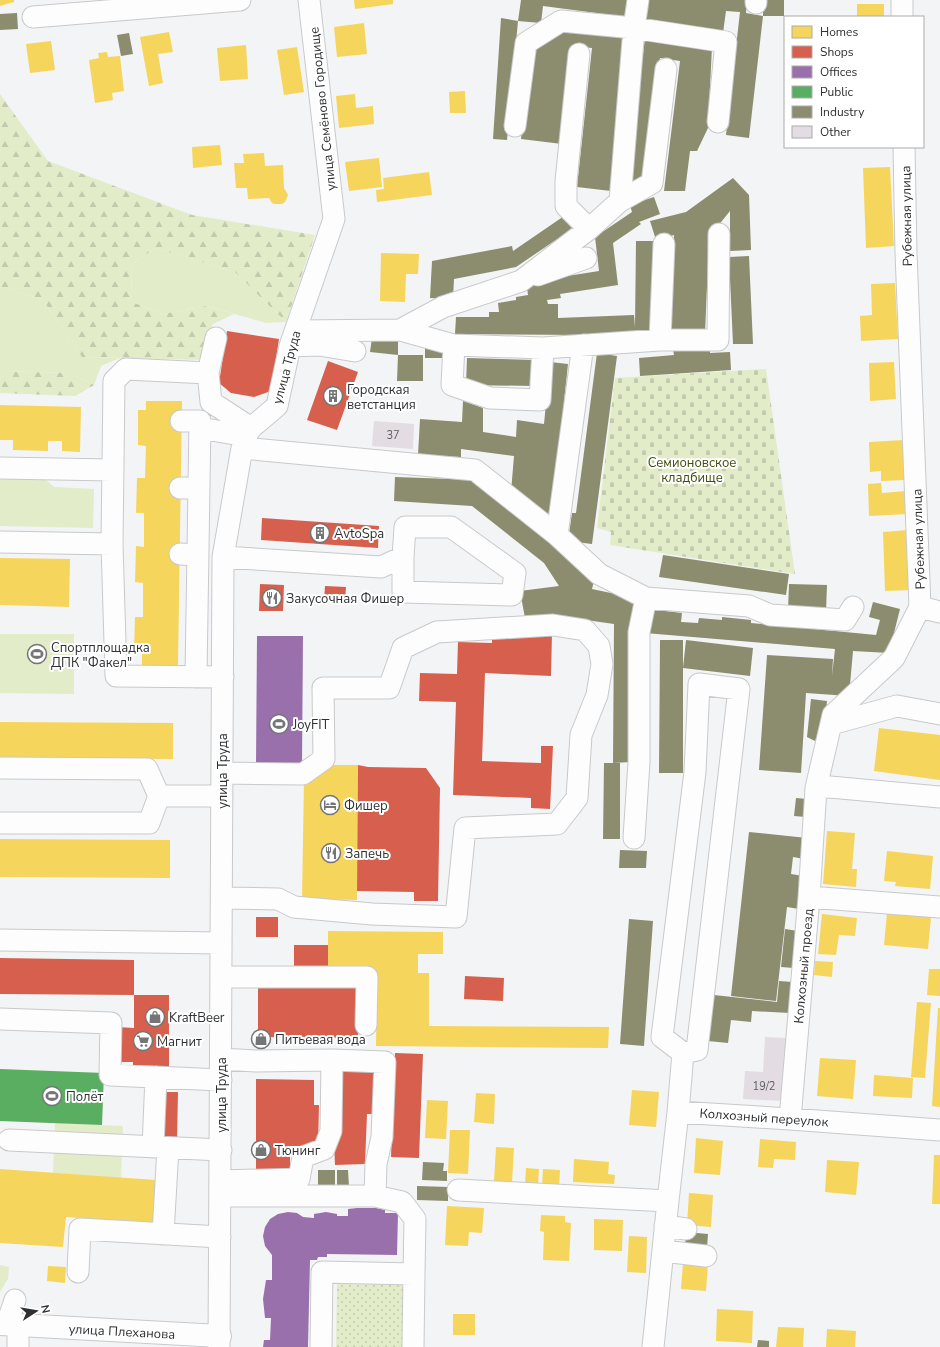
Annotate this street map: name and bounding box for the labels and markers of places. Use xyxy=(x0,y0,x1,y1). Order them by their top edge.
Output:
place label: Городская ветстанция xyxy=(347,381,416,414)
building icon: Городская ветстанция xyxy=(322,385,344,407)
building icon: AvtoSpa xyxy=(309,522,331,544)
place label: AvtoSpa xyxy=(334,525,384,543)
restaurant icon: Закусочная Фишер xyxy=(261,587,283,609)
place label: Закусочная Фишер xyxy=(286,590,405,608)
place label: Спортплощадка ДПК "Факел" xyxy=(51,639,150,672)
sports icon: Спортплощадка ДПК "Факел" xyxy=(26,643,48,665)
sports icon: JoyFIT xyxy=(268,713,290,735)
place label: JoyFIT xyxy=(292,716,329,734)
hotel icon: Фишер xyxy=(319,794,341,816)
place label: Фишер xyxy=(344,797,388,815)
restaurant icon: Запечь xyxy=(320,842,342,864)
place label: Запечь xyxy=(345,845,389,863)
shop icon: KraftBeer xyxy=(144,1006,166,1028)
place label: KraftBeer xyxy=(169,1009,225,1027)
shop icon: Питьевая вода xyxy=(250,1028,272,1050)
supermarket icon: Магнит xyxy=(132,1030,154,1052)
place label: Питьевая вода xyxy=(275,1031,366,1049)
place label: Магнит xyxy=(157,1033,202,1051)
sports icon: Полёт xyxy=(41,1085,63,1107)
place label: Полёт xyxy=(66,1088,104,1106)
shop icon: Тюнинг xyxy=(250,1139,272,1161)
place label: Тюнинг xyxy=(275,1142,321,1160)

